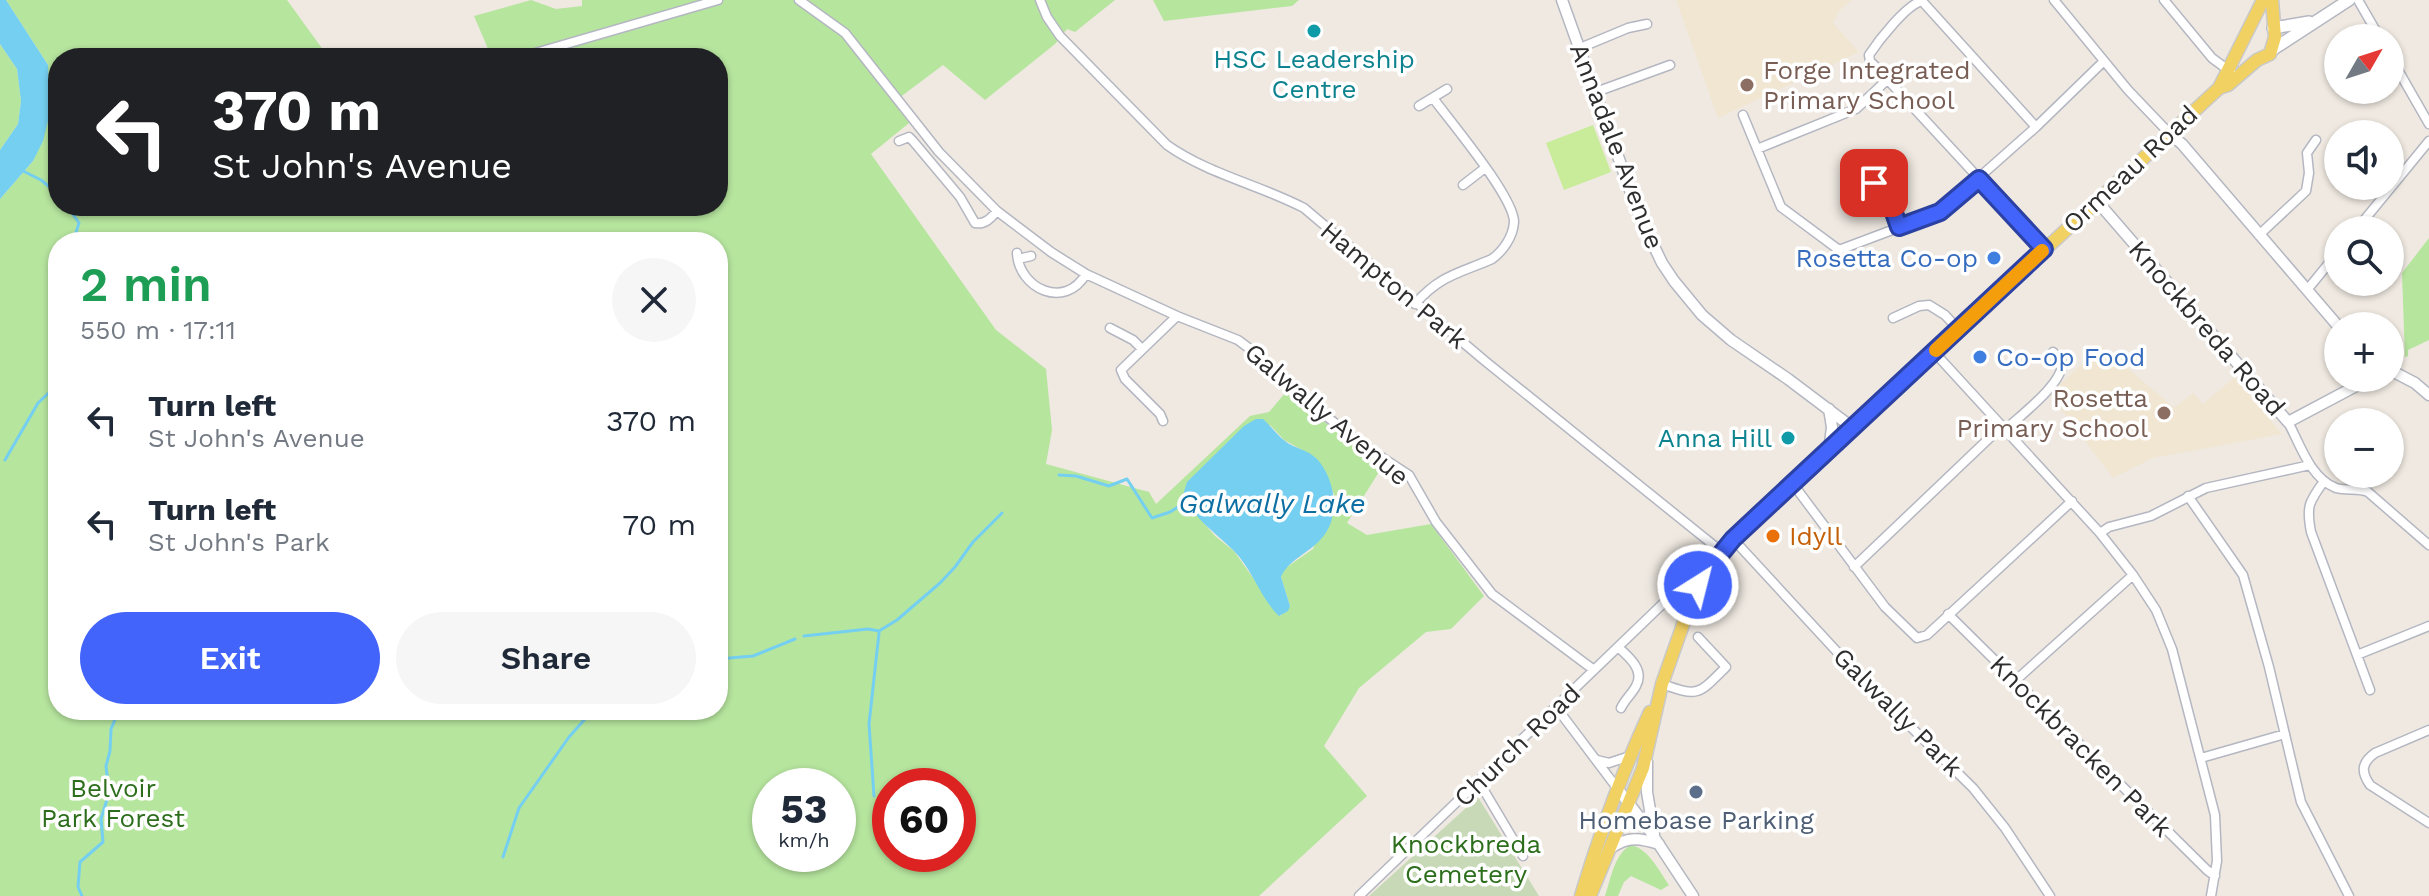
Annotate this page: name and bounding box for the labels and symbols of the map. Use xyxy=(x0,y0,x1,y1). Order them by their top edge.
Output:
marker: HSC Leadership Centre xyxy=(1305,22,1323,40)
north arrow xyxy=(2324,24,2404,104)
street label: Annadale Avenue xyxy=(1564,39,1670,253)
place label: HSC Leadership Centre xyxy=(1213,44,1415,104)
place label: Forge Integrated Primary School xyxy=(1763,55,1971,115)
marker: Forge Integrated Primary School xyxy=(1738,76,1756,94)
street label: Ormeau Road xyxy=(2057,99,2203,239)
pin xyxy=(1840,149,1908,217)
street label: Hampton Park xyxy=(1315,215,1473,355)
street label: Knockbreda Road xyxy=(2123,234,2291,422)
place label: Rosetta Co-op xyxy=(1796,243,1978,273)
marker: Rosetta Co-op xyxy=(1985,249,2003,267)
street label: Galwally Avenue xyxy=(1239,337,1415,491)
place label: Co-op Food xyxy=(1996,342,2145,372)
marker: Co-op Food xyxy=(1971,348,1989,366)
place label: Rosetta Primary School xyxy=(1956,383,2148,443)
marker: Rosetta Primary School xyxy=(2155,404,2173,422)
place label: Anna Hill xyxy=(1658,423,1772,453)
marker: Anna Hill xyxy=(1779,429,1797,447)
water label: Galwally Lake xyxy=(1178,487,1366,520)
place label: Idyll xyxy=(1789,521,1842,551)
marker: Idyll xyxy=(1764,527,1782,545)
position arrow xyxy=(1656,543,1740,627)
street label: Galwally Park xyxy=(1827,641,1969,783)
street label: Knockbracken Park xyxy=(1984,649,2178,843)
street label: Church Road xyxy=(1448,678,1586,812)
speed limit sign: 60 xyxy=(872,768,976,872)
park label: Belvoir Park Forest xyxy=(41,773,185,833)
marker: Homebase Parking xyxy=(1687,783,1705,801)
place label: Homebase Parking xyxy=(1578,805,1814,835)
park label: Knockbreda Cemetery xyxy=(1391,829,1542,889)

